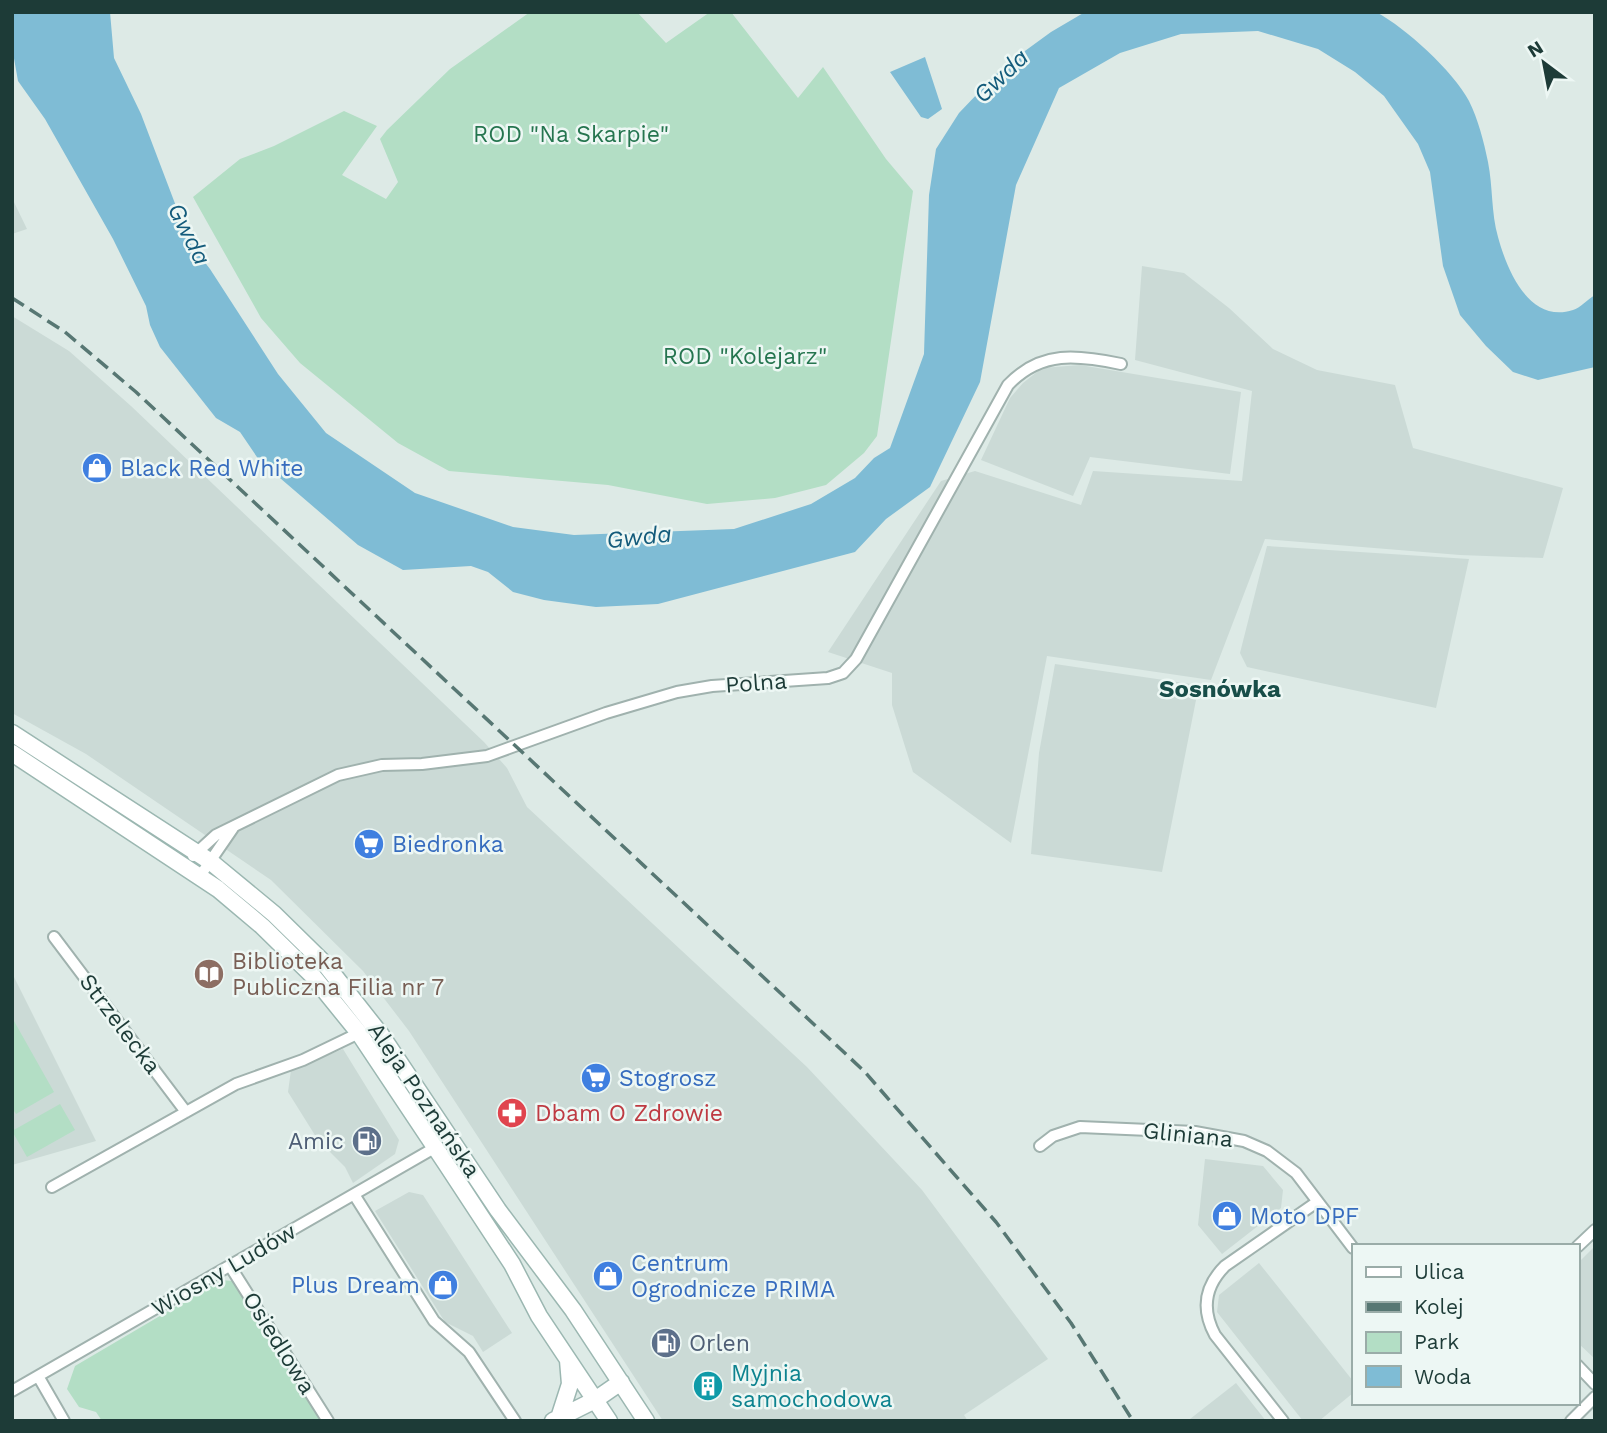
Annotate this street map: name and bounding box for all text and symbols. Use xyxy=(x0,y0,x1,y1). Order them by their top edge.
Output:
north arrow xyxy=(1509,28,1579,98)
text: N xyxy=(1523,36,1547,62)
water label: Gwda xyxy=(968,43,1035,109)
park label: ROD "Na Skarpie" xyxy=(473,121,669,148)
water label: Gwda xyxy=(162,198,217,270)
park label: ROD "Kolejarz" xyxy=(663,343,827,370)
shop icon: Black Red White xyxy=(80,451,114,485)
place label: Black Red White xyxy=(120,455,304,482)
water label: Gwda xyxy=(605,520,673,554)
street label: Polna xyxy=(724,667,788,699)
district label: Sosnówka xyxy=(1159,675,1281,703)
supermarket icon: Biedronka xyxy=(352,827,386,861)
place label: Biedronka xyxy=(392,831,504,858)
place label: Biblioteka Publiczna Filia nr 7 xyxy=(232,948,444,1001)
library icon: Biblioteka Publiczna Filia nr 7 xyxy=(192,957,226,991)
street label: Strzelecka xyxy=(74,969,166,1079)
street label: Aleja Poznańska xyxy=(362,1017,486,1183)
supermarket icon: Stogrosz xyxy=(579,1061,613,1095)
place label: Stogrosz xyxy=(619,1065,717,1092)
pharmacy icon: Dbam O Zdrowie xyxy=(495,1096,529,1130)
place label: Dbam O Zdrowie xyxy=(535,1100,723,1127)
street label: Gliniana xyxy=(1142,1117,1234,1153)
fuel station icon: Amic xyxy=(350,1124,384,1158)
place label: Amic xyxy=(288,1128,344,1155)
shop icon: Moto DPF xyxy=(1210,1199,1244,1233)
place label: Moto DPF xyxy=(1250,1203,1359,1230)
street label: Wiosny Ludów xyxy=(147,1218,301,1322)
legend xyxy=(1352,1244,1579,1405)
place label: Centrum Ogrodnicze PRIMA xyxy=(631,1250,835,1303)
shop icon: Centrum Ogrodnicze PRIMA xyxy=(591,1259,625,1293)
text: Ulica xyxy=(1414,1259,1465,1284)
shop icon: Plus Dream xyxy=(426,1268,460,1302)
place label: Plus Dream xyxy=(291,1272,420,1299)
street label: Osiedlowa xyxy=(237,1287,321,1399)
text: Kolej xyxy=(1414,1294,1464,1319)
fuel station icon: Orlen xyxy=(649,1326,683,1360)
text: Park xyxy=(1414,1329,1459,1354)
place label: Orlen xyxy=(689,1330,750,1357)
place label: Myjnia samochodowa xyxy=(731,1360,893,1413)
text: Woda xyxy=(1414,1364,1471,1389)
building icon: Myjnia samochodowa xyxy=(691,1369,725,1403)

